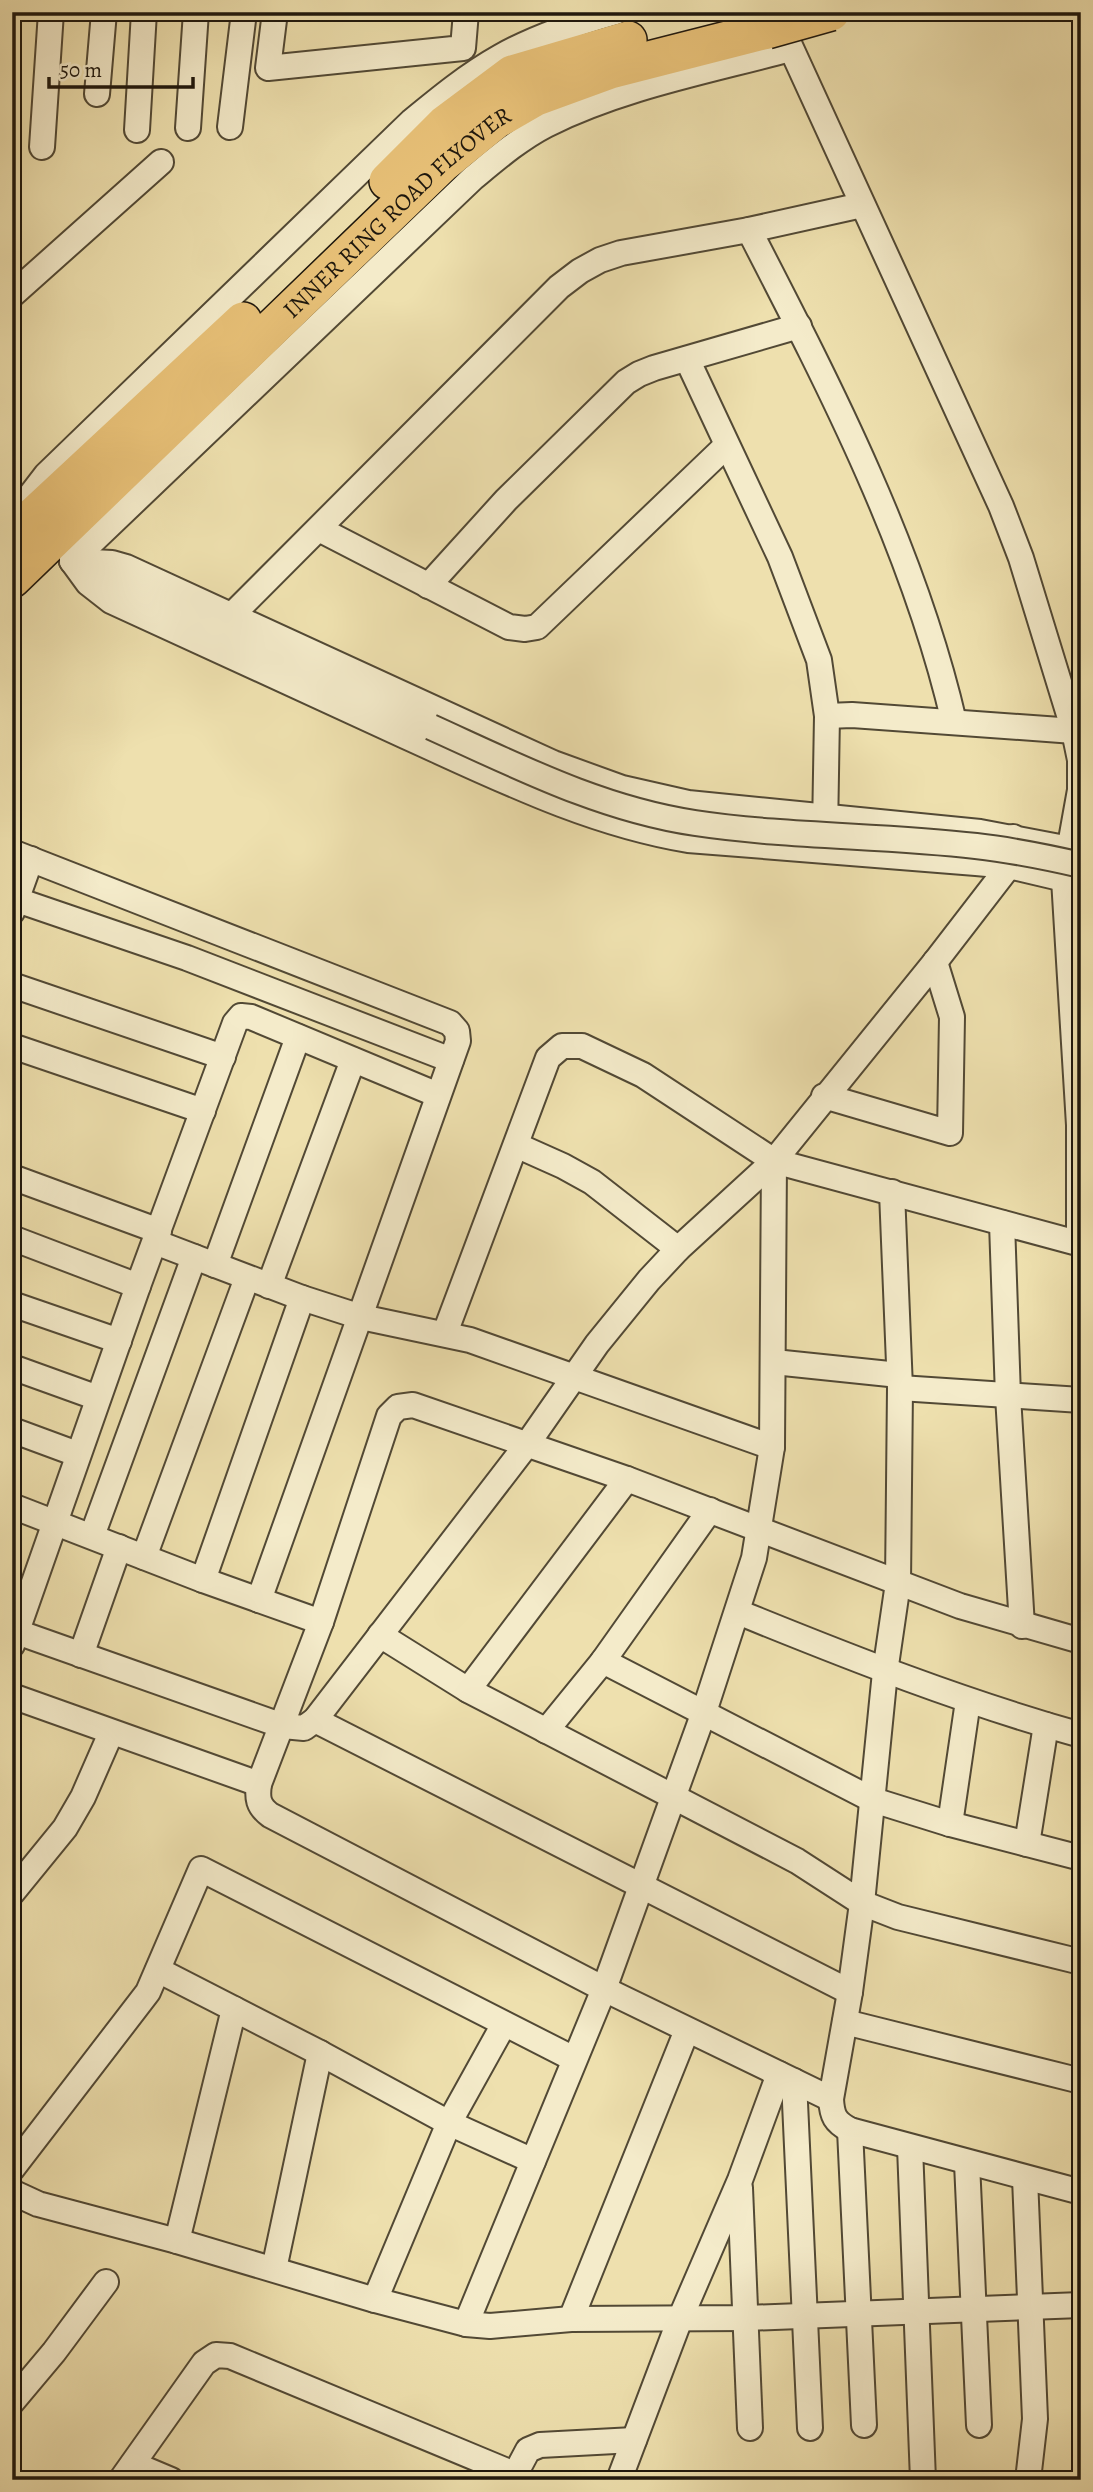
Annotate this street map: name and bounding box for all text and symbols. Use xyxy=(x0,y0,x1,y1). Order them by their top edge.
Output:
scale bar xyxy=(49,46,192,90)
text: 50 m xyxy=(60,56,102,84)
street label: INNER RING ROAD FLYOVER xyxy=(276,99,517,325)

